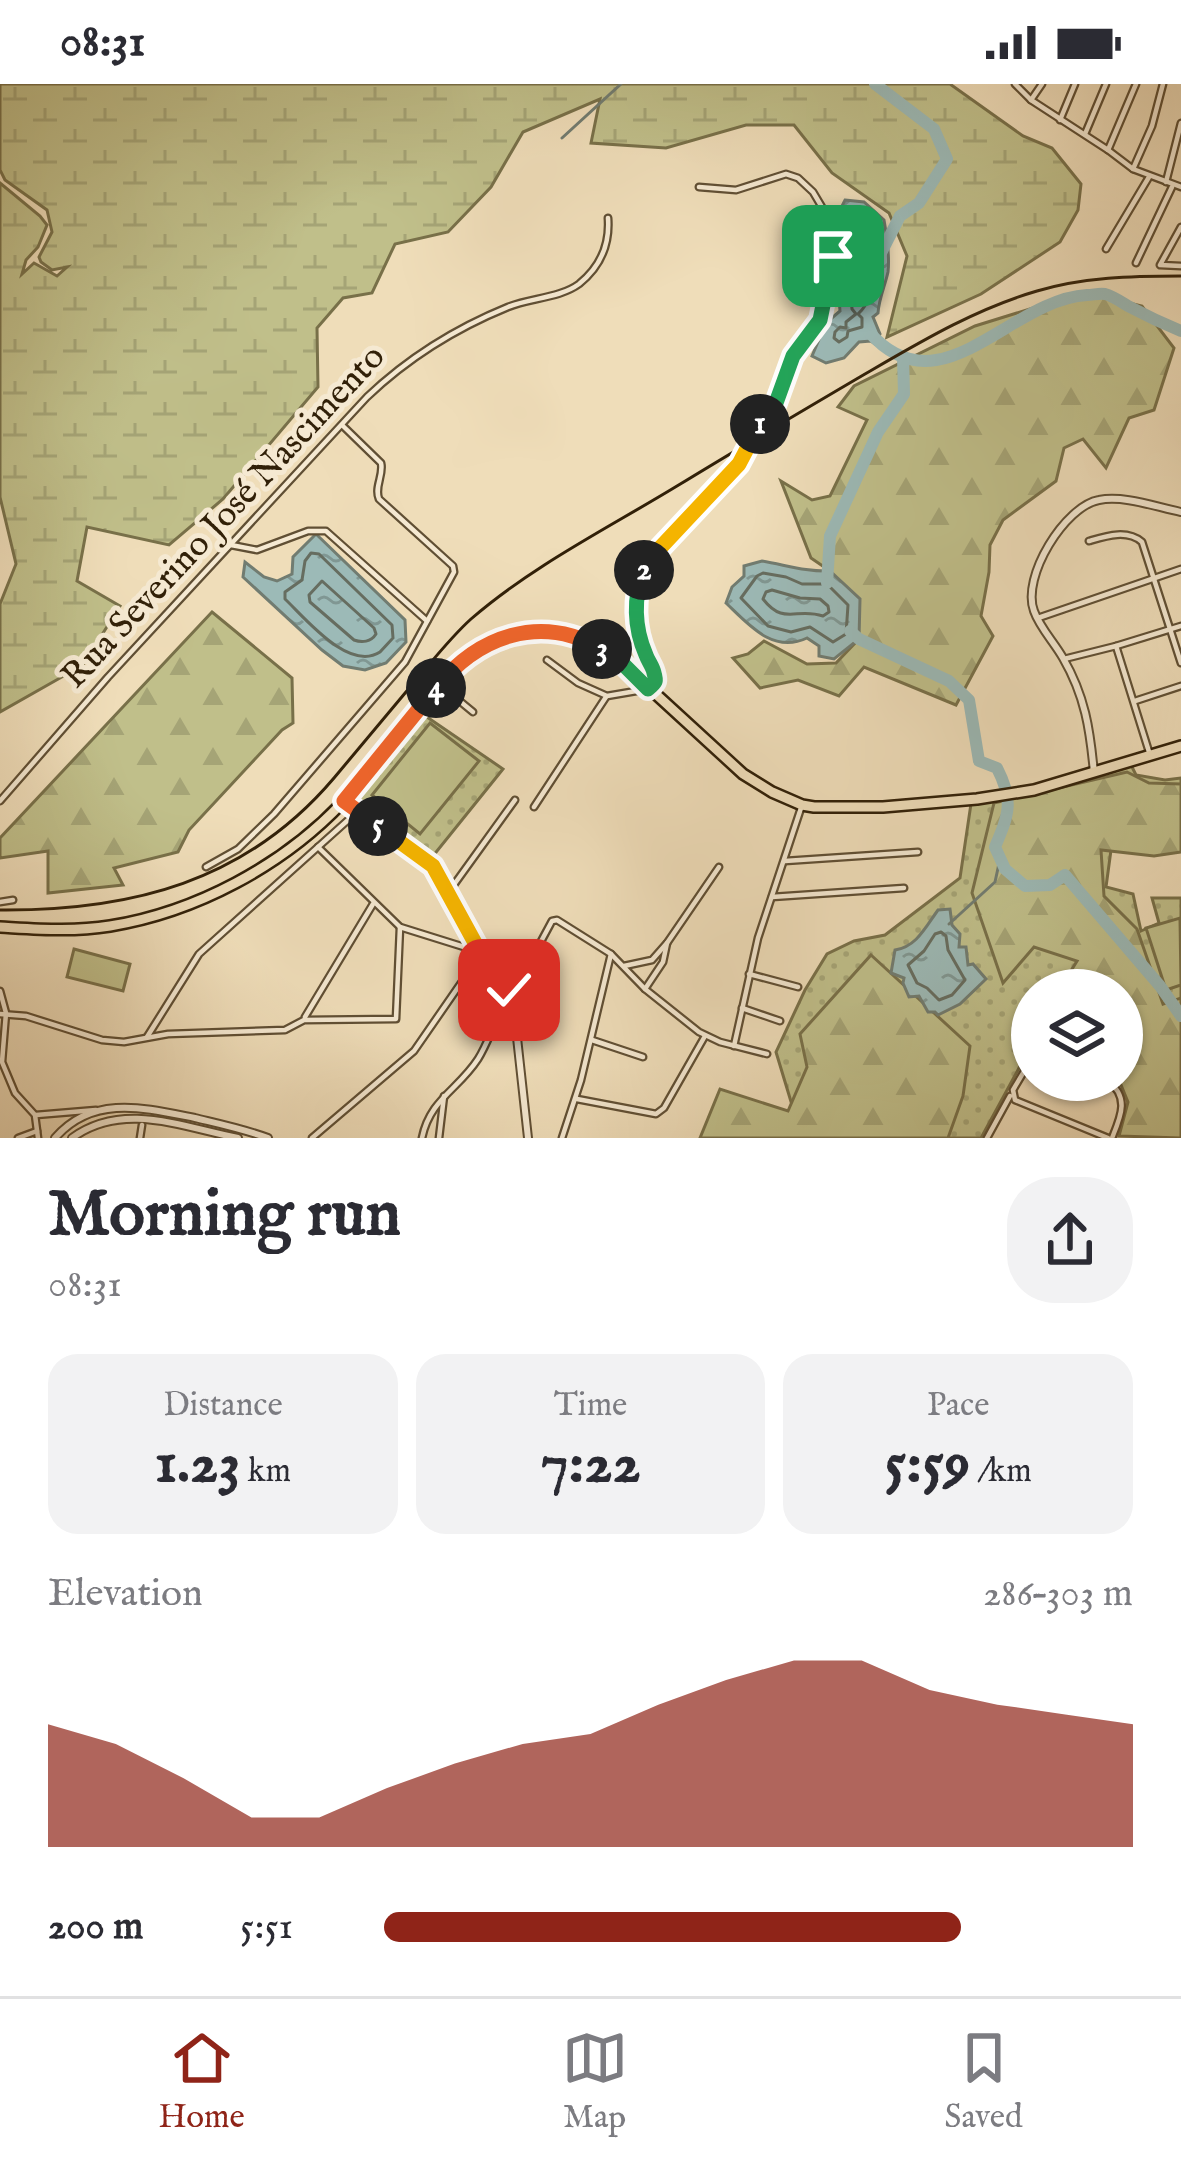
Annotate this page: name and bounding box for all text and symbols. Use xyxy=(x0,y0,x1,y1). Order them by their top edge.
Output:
text: 08:31 xyxy=(60,14,145,71)
pin xyxy=(782,205,884,307)
icon: arrive xyxy=(800,223,866,289)
street label: Rua Severino José Nascimento xyxy=(52,335,396,699)
pin: 1 xyxy=(730,394,790,454)
text: 1 xyxy=(754,403,766,445)
pin: 2 xyxy=(614,540,674,600)
text: 2 xyxy=(636,549,652,591)
pin: 3 xyxy=(572,619,632,679)
text: 3 xyxy=(596,628,608,670)
pin: 4 xyxy=(406,658,466,718)
text: 4 xyxy=(428,667,444,709)
pin: 5 xyxy=(348,796,408,856)
text: 5 xyxy=(372,805,384,847)
pin xyxy=(458,939,560,1041)
icon: check xyxy=(476,957,542,1023)
map controls xyxy=(1011,969,1143,1101)
button: layers xyxy=(1011,969,1143,1101)
text: Morning run xyxy=(48,1174,401,1258)
button: share xyxy=(1007,1177,1133,1303)
text: 08:31 xyxy=(48,1261,122,1310)
text: Distance xyxy=(163,1385,283,1427)
text: Time xyxy=(554,1385,627,1427)
text: Pace xyxy=(927,1385,989,1427)
text: 1.23 xyxy=(155,1427,241,1503)
text: 7:22 xyxy=(540,1427,641,1503)
text: 5:59 xyxy=(885,1427,970,1503)
text: km xyxy=(241,1451,291,1493)
text: /km xyxy=(970,1451,1032,1493)
text: Elevation xyxy=(48,1570,203,1619)
text: 286–303 m xyxy=(983,1570,1133,1619)
text: 200 m xyxy=(48,1903,143,1952)
text: 5:51 xyxy=(240,1903,293,1952)
tab: Home xyxy=(158,2025,245,2139)
tab: Map xyxy=(562,2025,628,2139)
tab: Saved xyxy=(944,2025,1023,2139)

